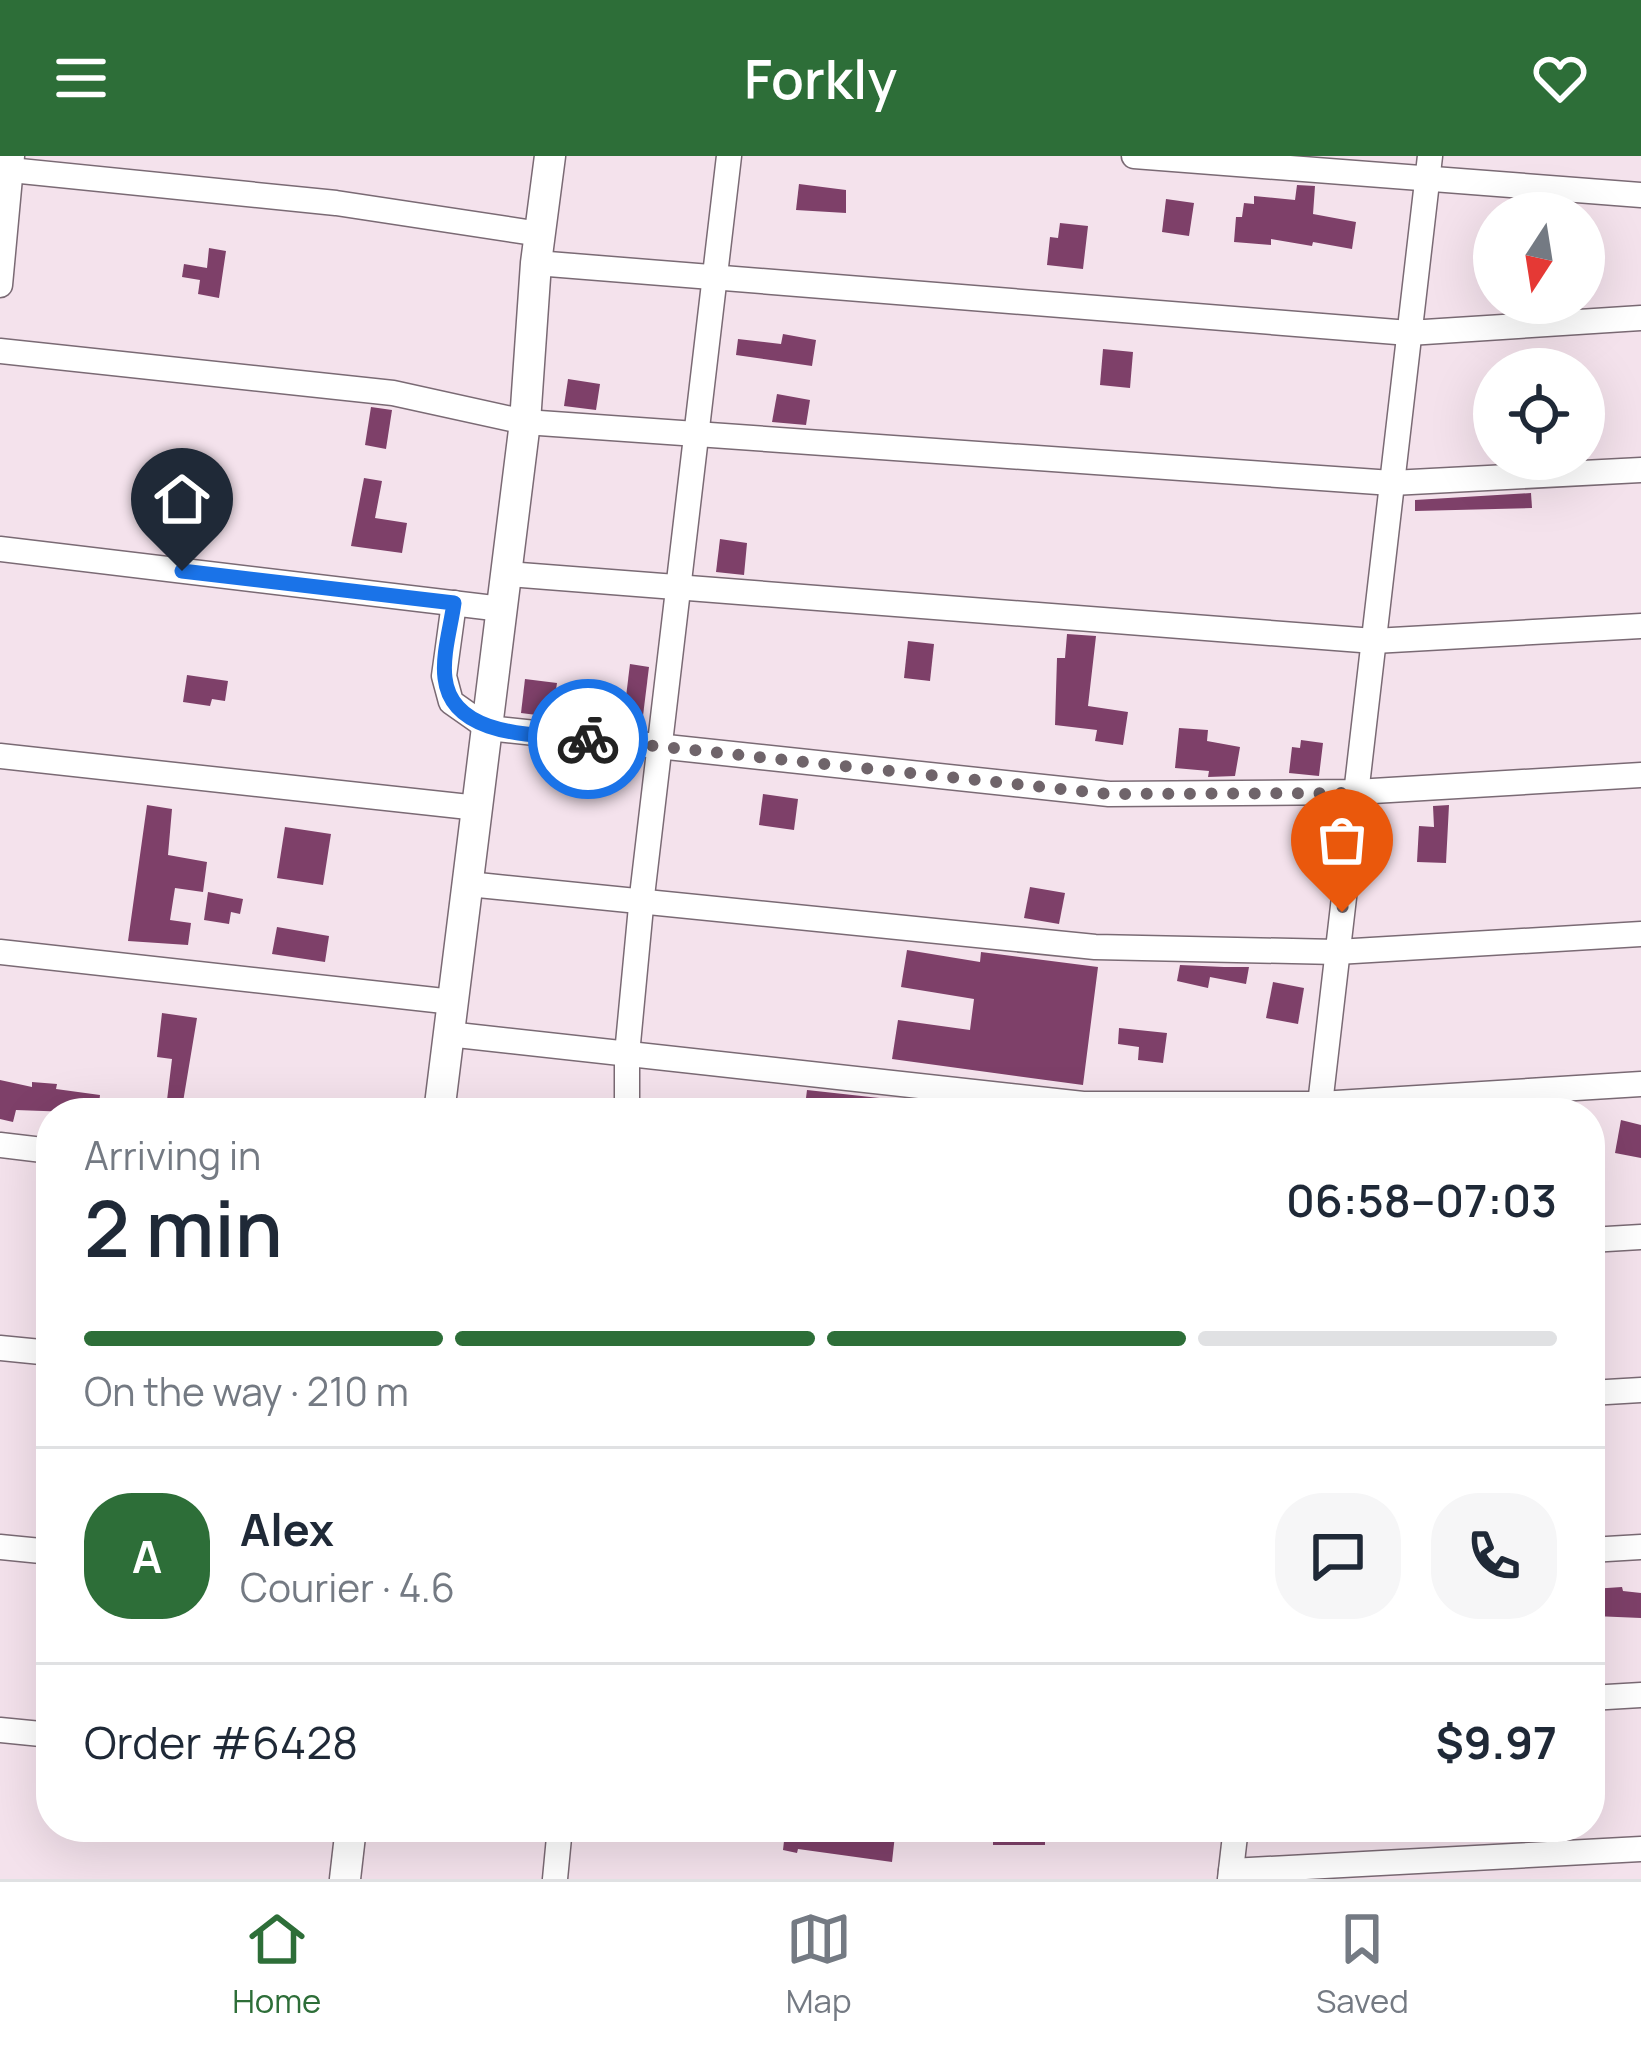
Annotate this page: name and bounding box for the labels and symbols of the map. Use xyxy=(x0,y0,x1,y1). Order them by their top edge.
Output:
north arrow xyxy=(1473,192,1605,324)
pin xyxy=(131,448,233,571)
courier xyxy=(528,679,648,799)
pin xyxy=(1291,789,1393,912)

